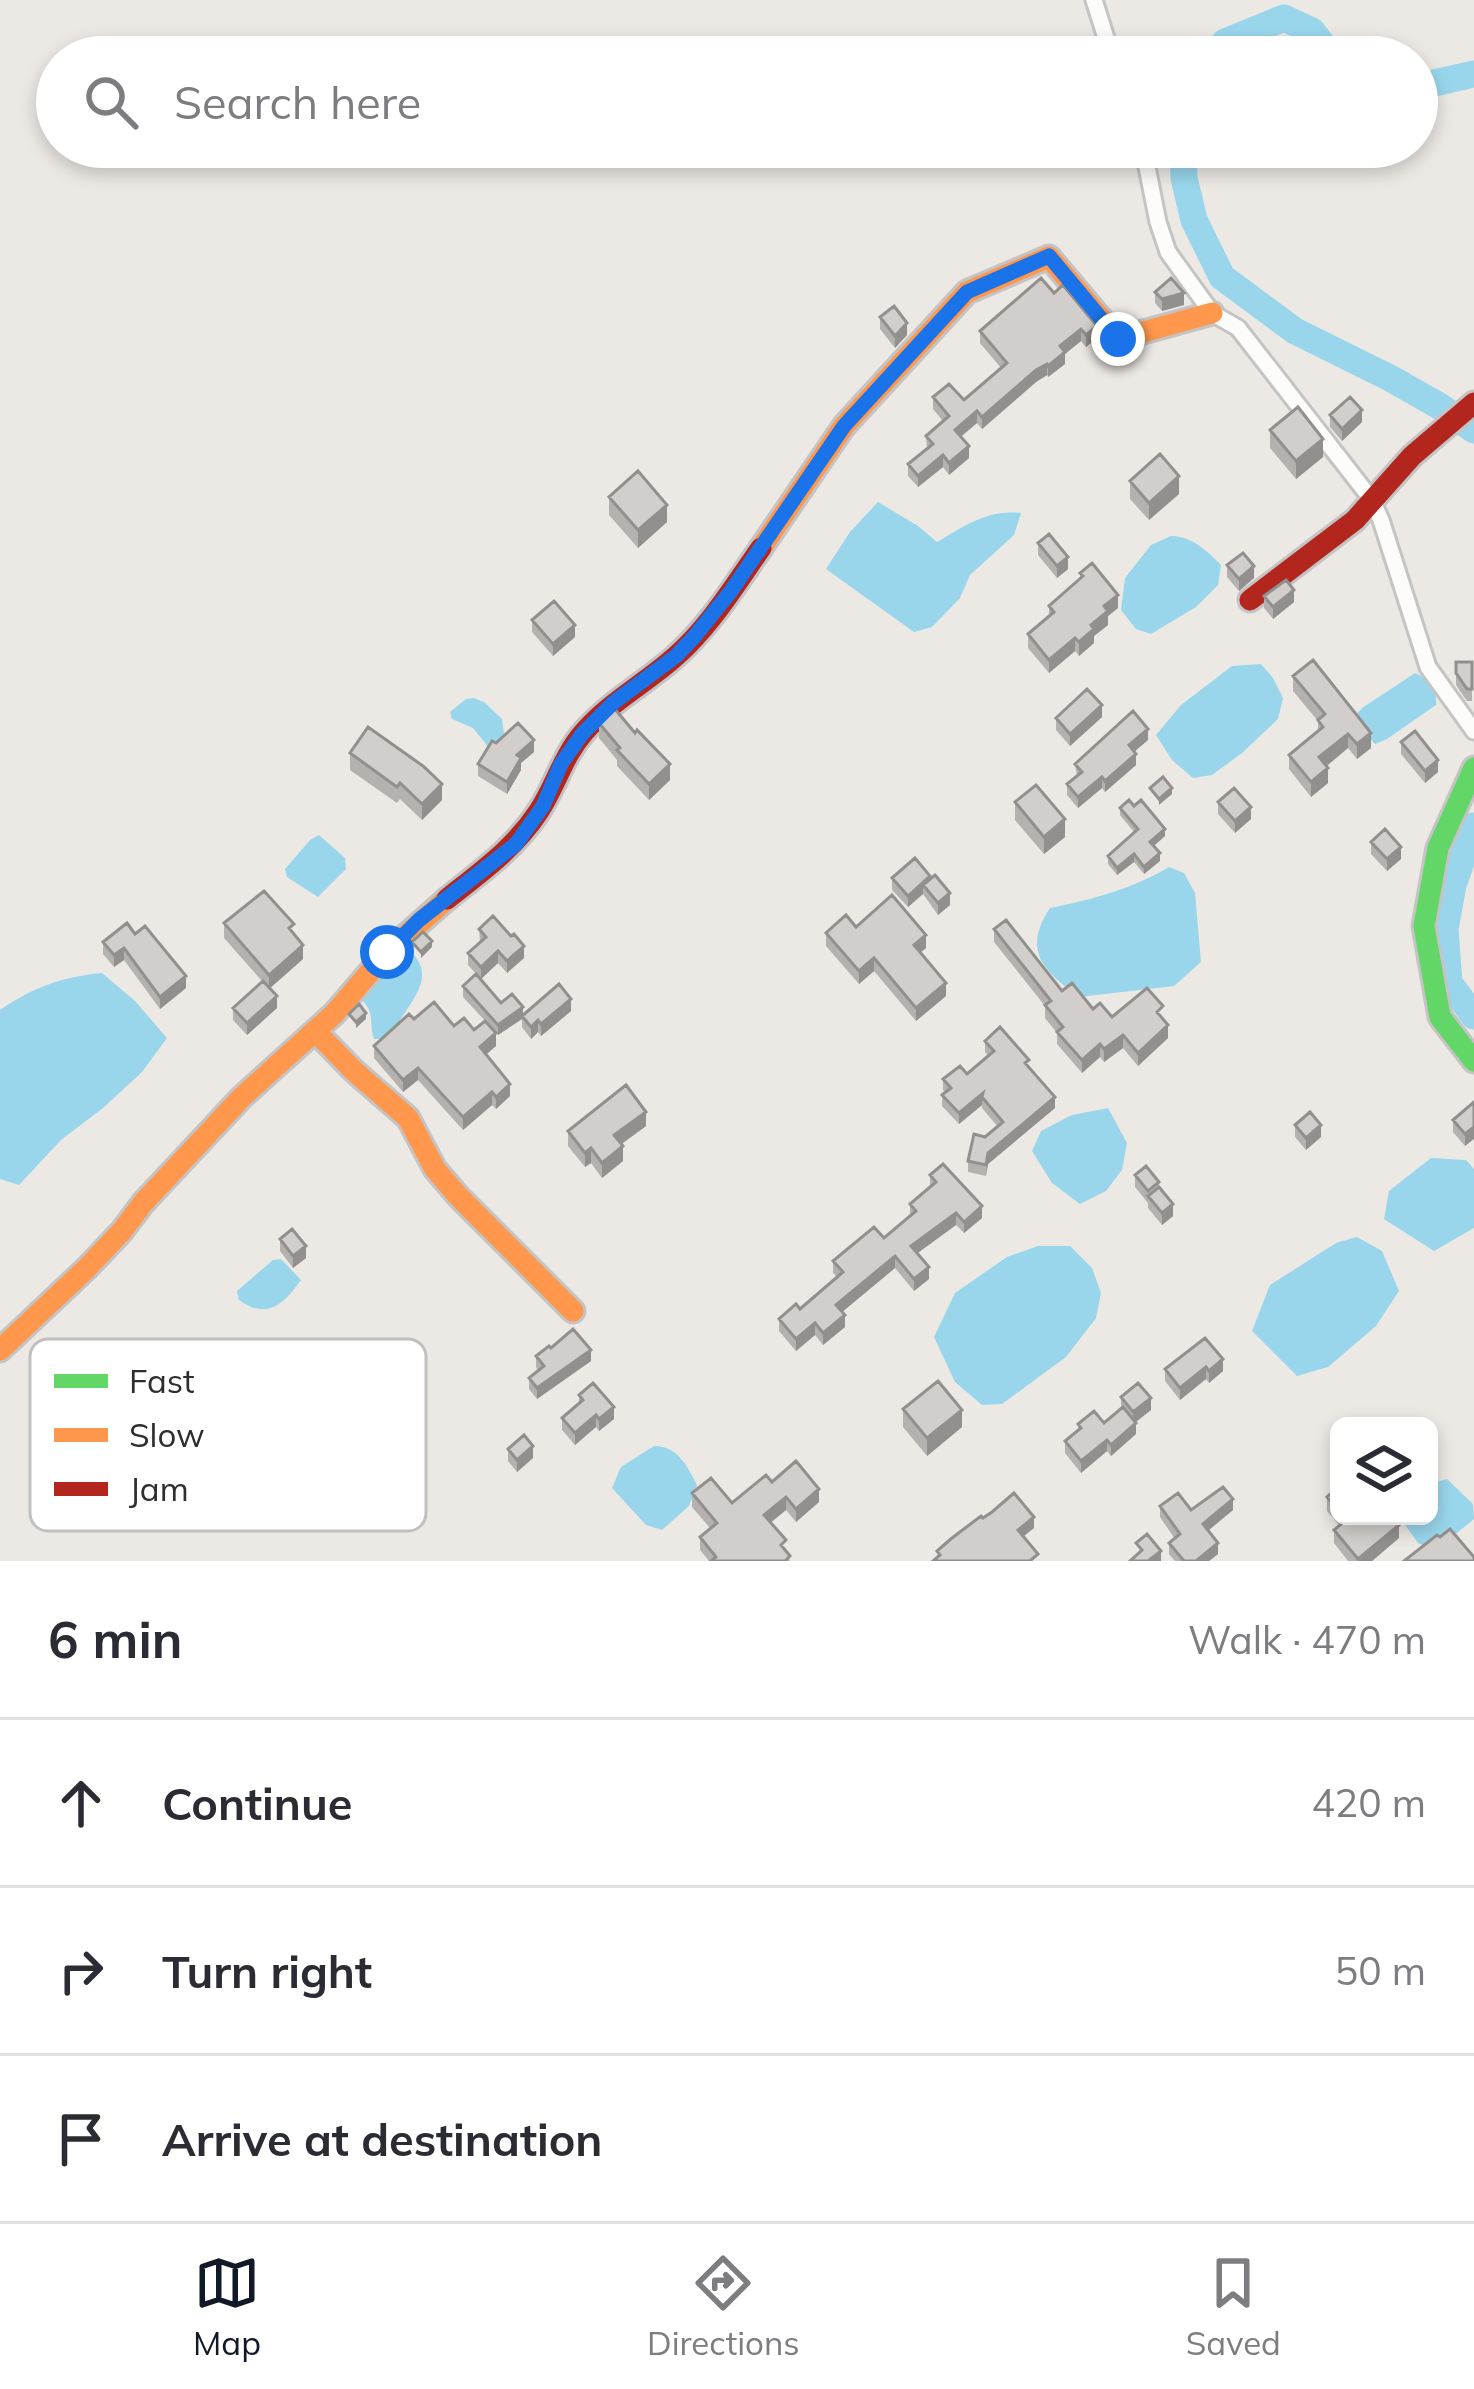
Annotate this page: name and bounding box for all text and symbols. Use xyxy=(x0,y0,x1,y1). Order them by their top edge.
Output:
search box xyxy=(36,36,1438,168)
icon: search xyxy=(78,69,144,135)
text: Search here xyxy=(174,74,421,130)
route end xyxy=(1091,312,1145,366)
route start xyxy=(360,925,414,979)
legend xyxy=(30,1339,426,1531)
text: Fast xyxy=(129,1360,194,1401)
text: Slow xyxy=(129,1414,205,1455)
map controls xyxy=(1330,1417,1438,1525)
button: layers xyxy=(1330,1417,1438,1525)
text: Jam xyxy=(129,1468,189,1509)
text: 6 min xyxy=(48,1607,183,1671)
text: Walk · 470 m xyxy=(1188,1615,1426,1664)
icon: ahead xyxy=(48,1770,114,1836)
text: Continue xyxy=(162,1775,352,1831)
text: 420 m xyxy=(1311,1778,1426,1827)
icon: right xyxy=(48,1938,114,2004)
text: Turn right xyxy=(162,1943,372,1999)
text: 50 m xyxy=(1335,1946,1426,1995)
icon: arrive xyxy=(48,2106,114,2172)
text: Arrive at destination xyxy=(162,2111,602,2167)
tab: Map xyxy=(193,2250,261,2363)
tab: Directions xyxy=(647,2250,800,2363)
tab: Saved xyxy=(1186,2250,1281,2363)

